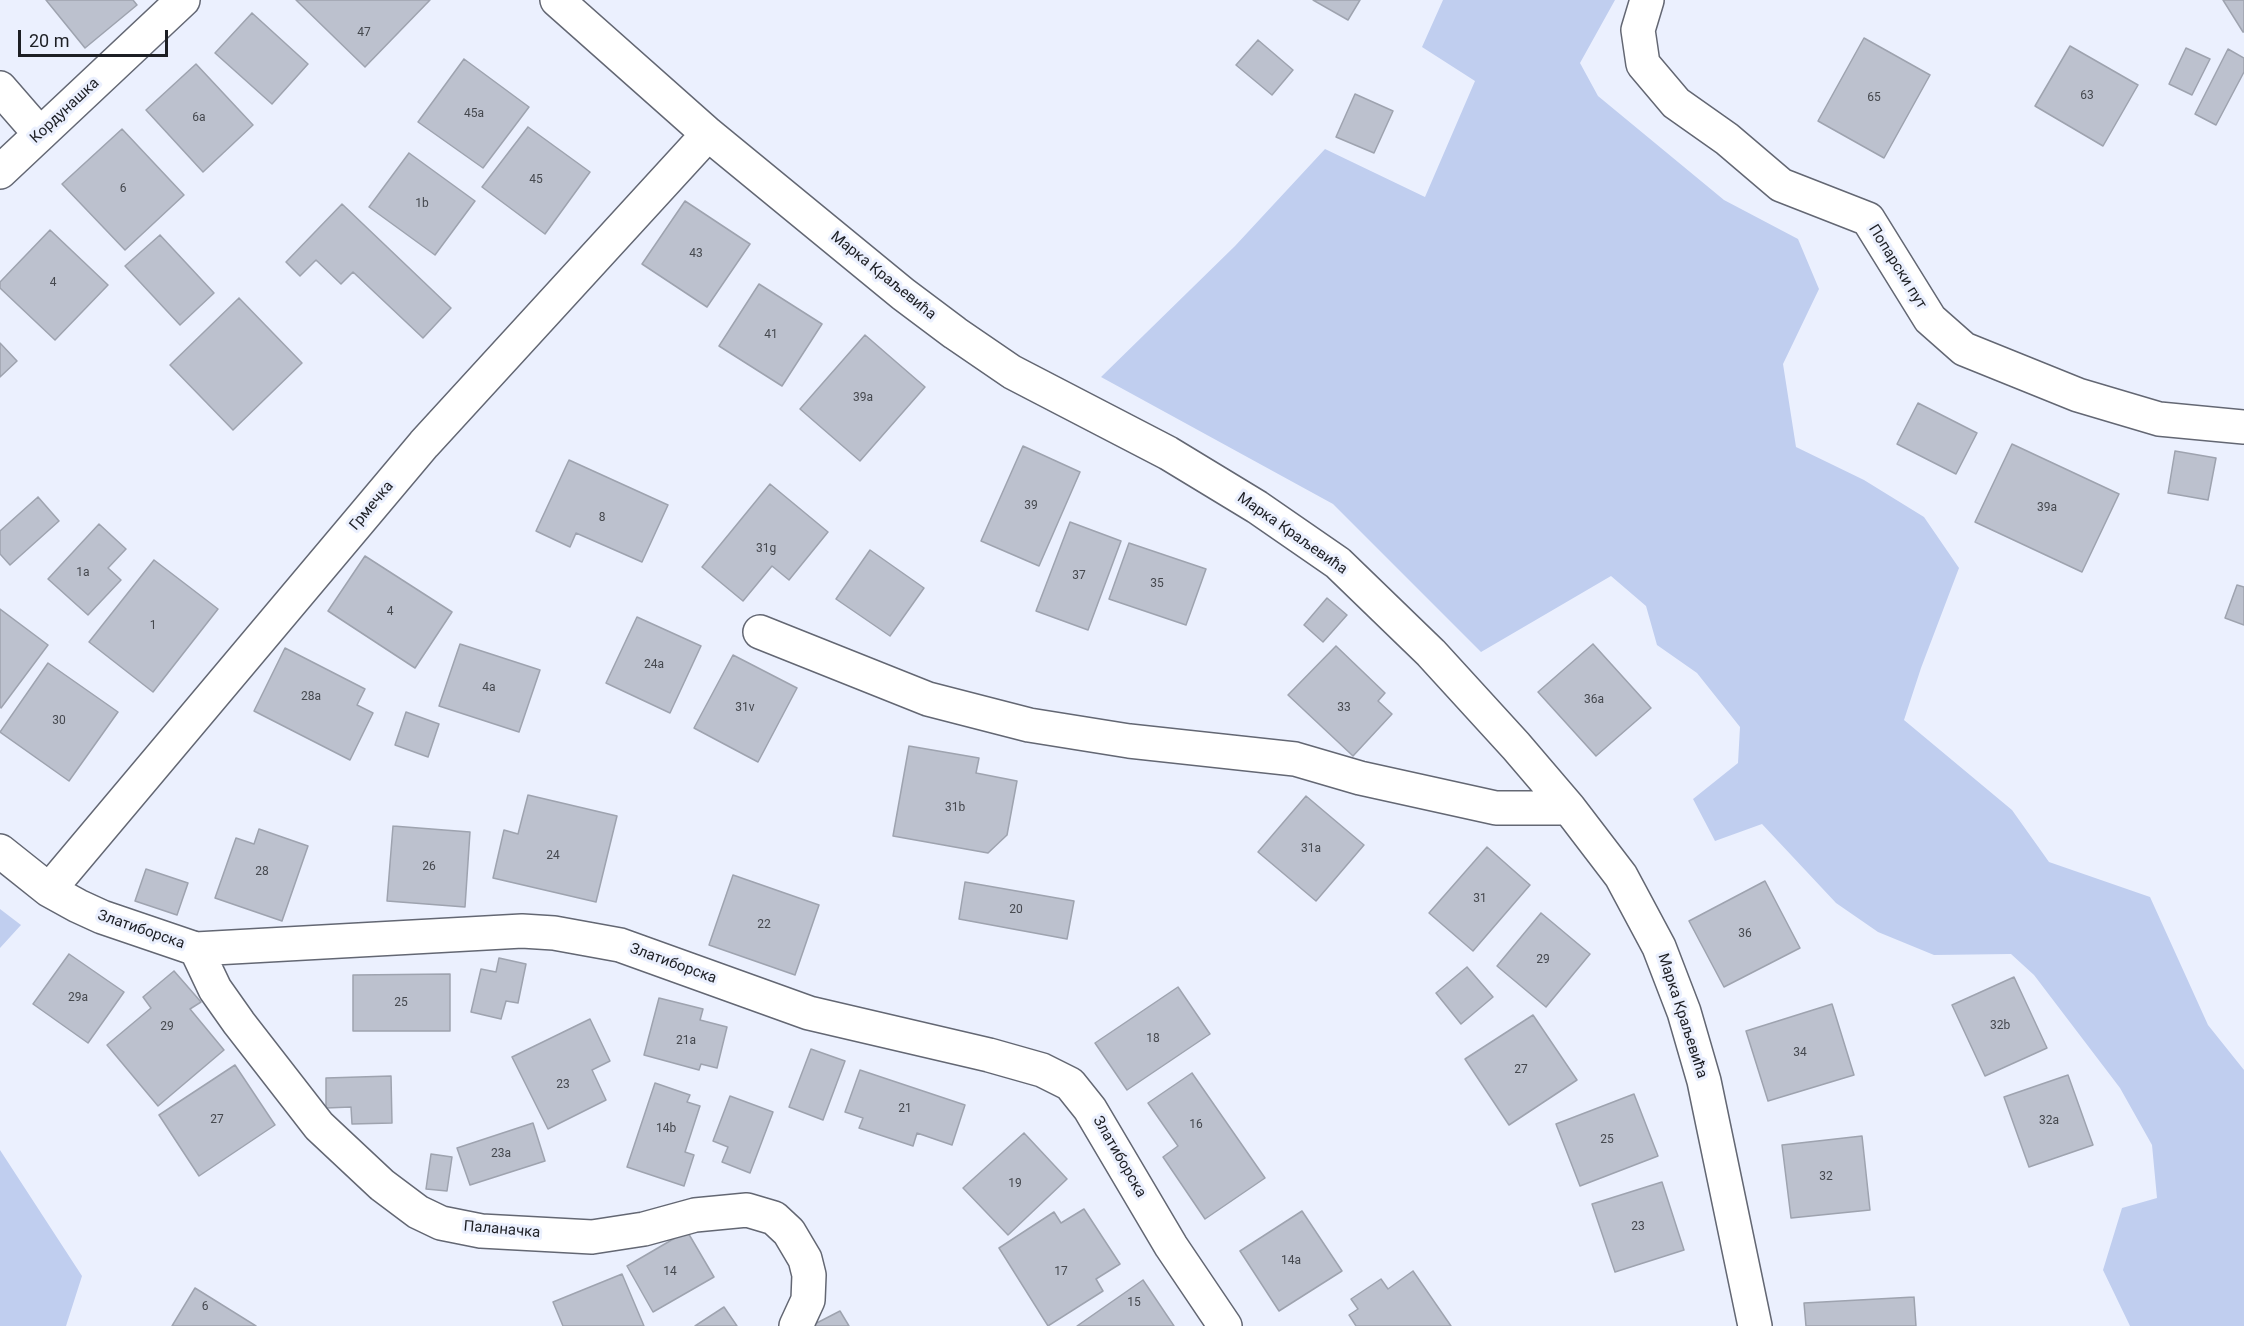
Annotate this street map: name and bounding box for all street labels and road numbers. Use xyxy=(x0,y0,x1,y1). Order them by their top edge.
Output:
street label: Кордунашка xyxy=(27,75,103,147)
street label: Попарски пут xyxy=(1864,222,1930,312)
street label: Марка Краљевића xyxy=(827,228,939,324)
street label: Грмечка xyxy=(346,478,398,534)
street label: Марка Краљевића xyxy=(1233,489,1351,579)
street label: Златиборска xyxy=(95,907,187,953)
street label: Златиборска xyxy=(627,940,719,988)
street label: Марка Краљевића xyxy=(1653,951,1711,1081)
street label: Златиборска xyxy=(1088,1113,1150,1201)
street label: Паланачка xyxy=(463,1218,541,1242)

